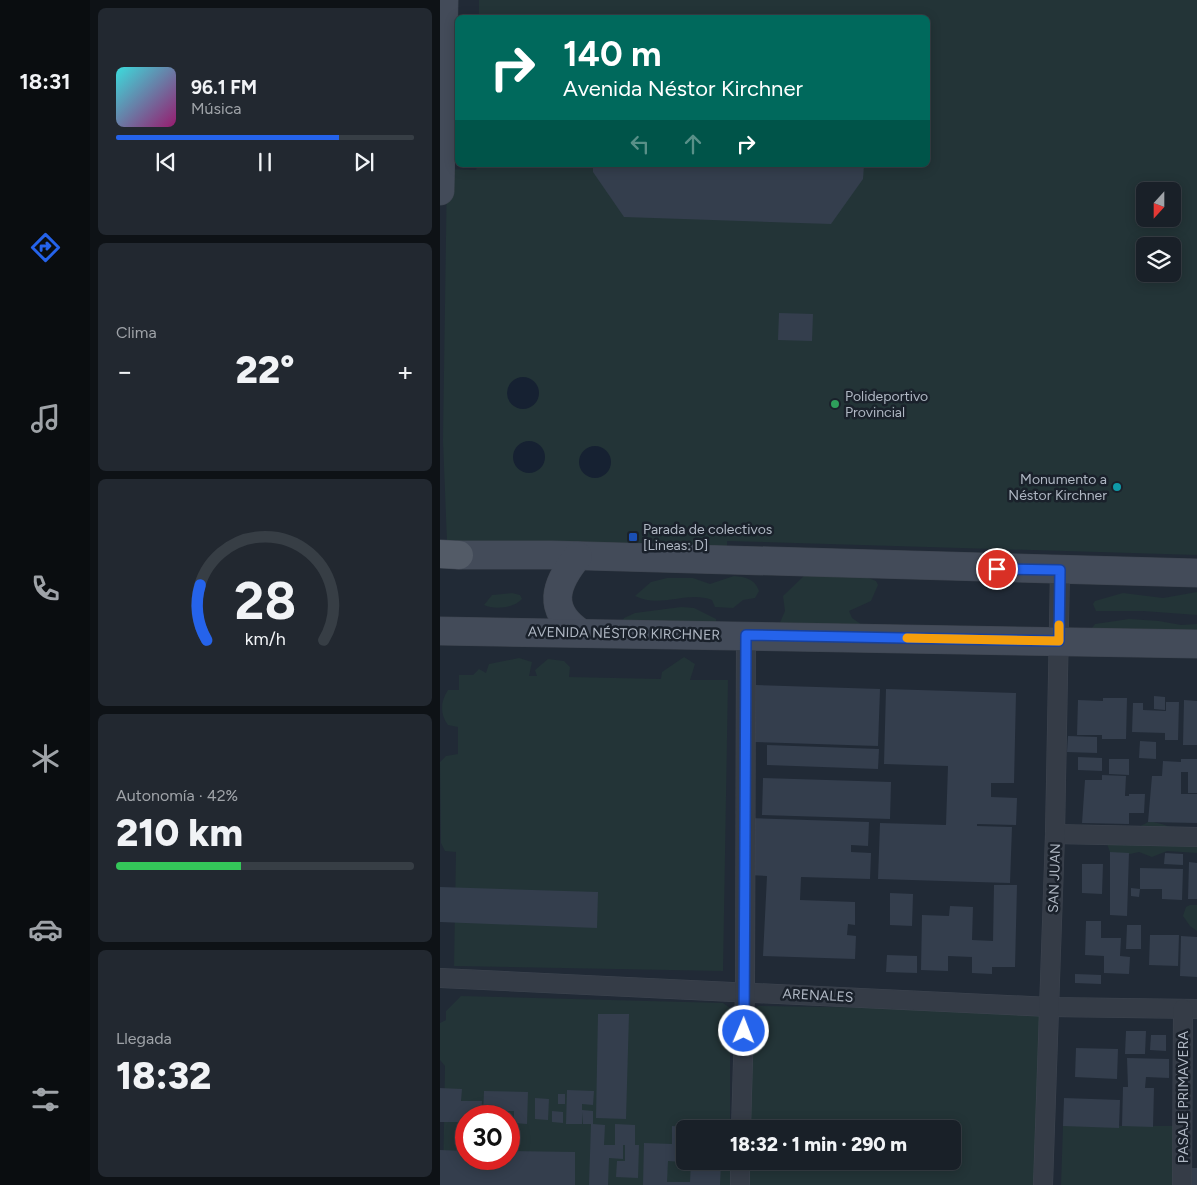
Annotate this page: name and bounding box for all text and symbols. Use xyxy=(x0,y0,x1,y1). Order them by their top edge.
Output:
text: 140 m xyxy=(563,33,661,75)
icon: right xyxy=(480,35,545,100)
text: 18:31 xyxy=(20,68,70,95)
text: Avenida Néstor Kirchner xyxy=(563,75,803,102)
text: 96.1 FM xyxy=(191,76,257,99)
text: Música xyxy=(191,99,241,118)
icon: left xyxy=(626,130,654,158)
icon: ahead xyxy=(679,130,707,158)
icon: right xyxy=(732,130,760,158)
icon: previous xyxy=(152,148,180,176)
icon: pause xyxy=(251,148,279,176)
icon: next xyxy=(350,148,378,176)
north arrow xyxy=(1136,182,1181,228)
map controls xyxy=(1136,182,1181,282)
icon: directions xyxy=(28,230,63,265)
button: layers xyxy=(1136,237,1181,282)
text: Clima xyxy=(116,323,157,342)
text: 22° xyxy=(235,347,295,393)
text: − xyxy=(116,354,133,388)
text: + xyxy=(397,354,414,388)
place label: Polideportivo Provincial xyxy=(845,388,928,421)
marker: Polideportivo Provincial xyxy=(829,398,841,410)
icon: music xyxy=(28,401,63,436)
place label: Monumento a Néstor Kirchner xyxy=(1008,471,1107,504)
marker: Monumento a Néstor Kirchner xyxy=(1111,481,1123,493)
place label: Parada de colectivos [Lineas: D] xyxy=(643,521,772,554)
marker: Parada de colectivos [Lineas: D] xyxy=(627,531,639,543)
pin xyxy=(976,548,1018,590)
icon: arrive xyxy=(983,555,1011,583)
text: 28 xyxy=(234,570,296,632)
icon: phone xyxy=(28,571,63,606)
street label: AVENIDA NÉSTOR KIRCHNER xyxy=(528,623,720,644)
text: km/h xyxy=(245,628,285,649)
icon: climate xyxy=(28,741,63,776)
text: Autonomía · 42% xyxy=(116,786,238,805)
text: 210 km xyxy=(116,810,243,856)
street label: SAN JUAN xyxy=(1045,843,1064,913)
icon: car xyxy=(28,912,63,947)
street label: ARENALES xyxy=(782,985,854,1006)
position arrow xyxy=(717,1004,769,1056)
text: Llegada xyxy=(116,1029,172,1048)
street label: PASAJE PRIMAVERA xyxy=(1175,1030,1192,1163)
text: 18:32 xyxy=(116,1053,211,1099)
icon: filters xyxy=(28,1082,63,1117)
speed limit sign: 30 xyxy=(455,1105,520,1170)
text: 18:32 · 1 min · 290 m xyxy=(730,1133,907,1156)

